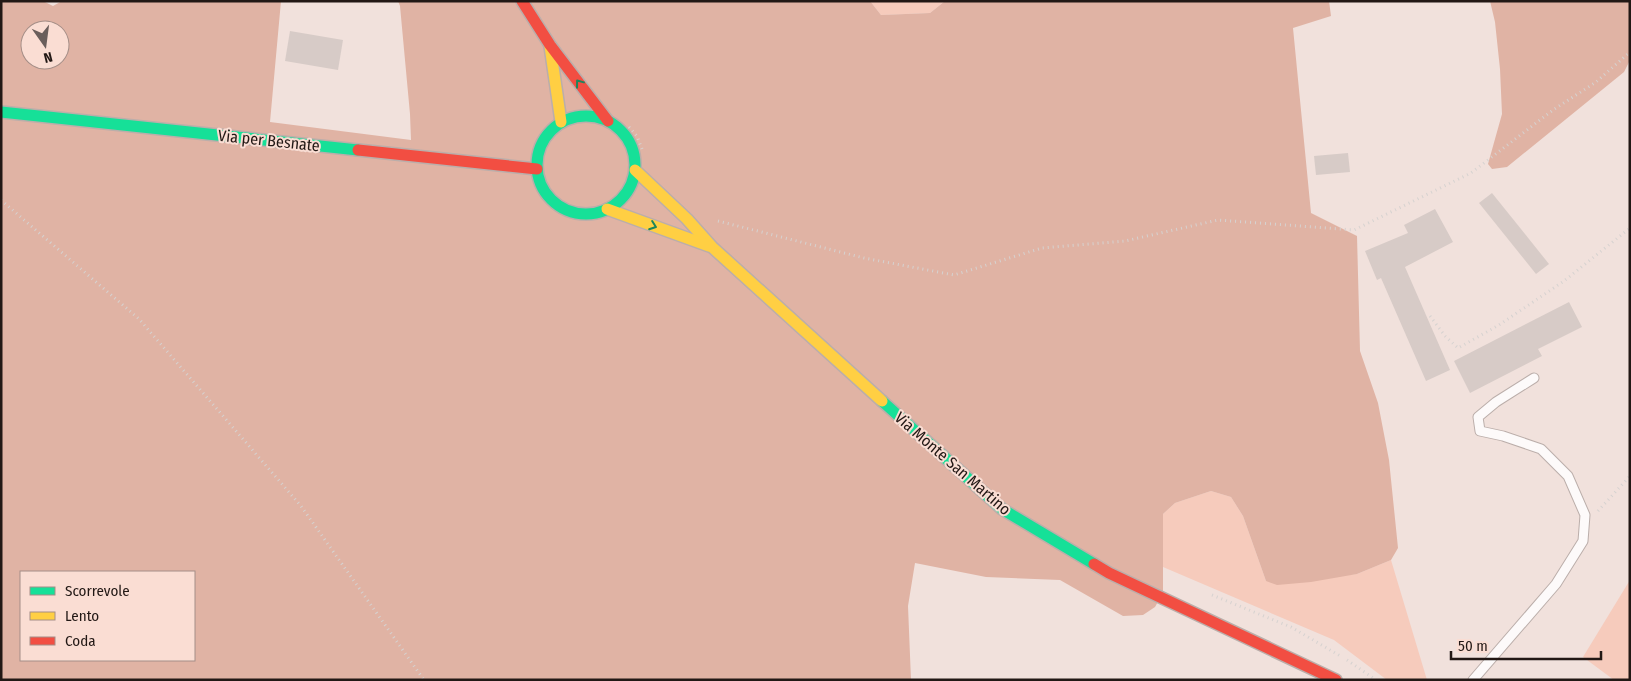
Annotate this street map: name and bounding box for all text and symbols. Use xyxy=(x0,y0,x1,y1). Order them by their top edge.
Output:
north arrow xyxy=(20,20,70,70)
text: N xyxy=(42,48,54,66)
one-way arrow xyxy=(576,80,584,89)
street label: Via per Besnate xyxy=(217,126,321,155)
one-way arrow xyxy=(648,220,657,230)
street label: Via Monte San Martino xyxy=(891,408,1015,519)
legend xyxy=(20,571,195,661)
text: Scorrevole xyxy=(65,582,130,600)
text: Lento xyxy=(65,607,99,625)
scale bar xyxy=(1451,628,1601,660)
text: Coda xyxy=(65,632,96,650)
text: 50 m xyxy=(1458,637,1488,655)

